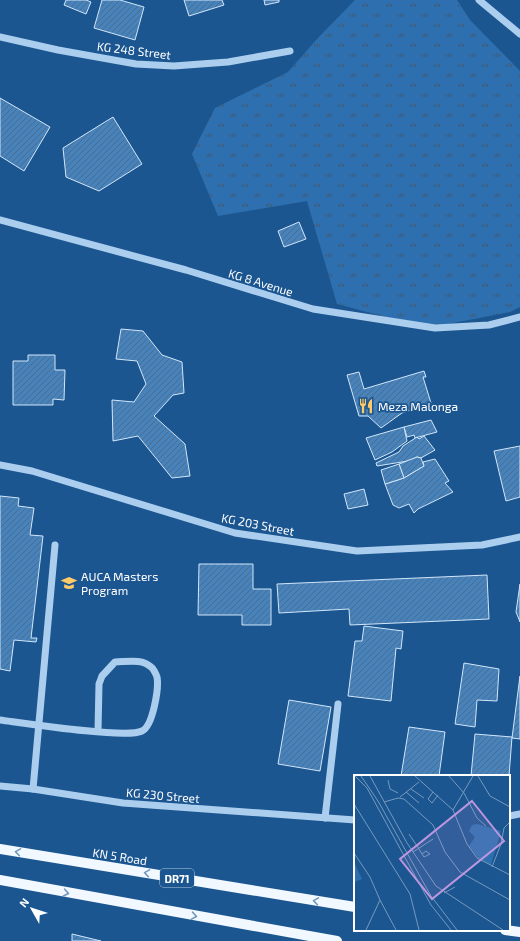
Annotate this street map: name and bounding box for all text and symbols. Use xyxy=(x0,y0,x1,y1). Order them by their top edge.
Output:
street label: KG 248 Street xyxy=(96,39,172,62)
street label: KG 8 Avenue xyxy=(227,266,295,298)
restaurant icon: Meza Malonga xyxy=(357,397,375,415)
place label: Meza Malonga xyxy=(378,399,458,413)
street label: KG 203 Street xyxy=(220,510,296,538)
place label: AUCA Masters Program xyxy=(81,569,158,597)
school or university icon: AUCA Masters Program xyxy=(60,574,78,592)
inset map xyxy=(354,775,510,931)
street label: KG 230 Street xyxy=(126,785,201,805)
street label: KN 5 Road xyxy=(92,845,148,867)
one-way arrow xyxy=(15,848,22,857)
one-way arrow xyxy=(144,869,150,878)
road number: DR71 xyxy=(160,869,194,887)
one-way arrow xyxy=(63,888,69,896)
north arrow xyxy=(12,889,52,929)
text: N xyxy=(16,895,31,910)
one-way arrow xyxy=(313,897,320,905)
one-way arrow xyxy=(191,911,197,919)

